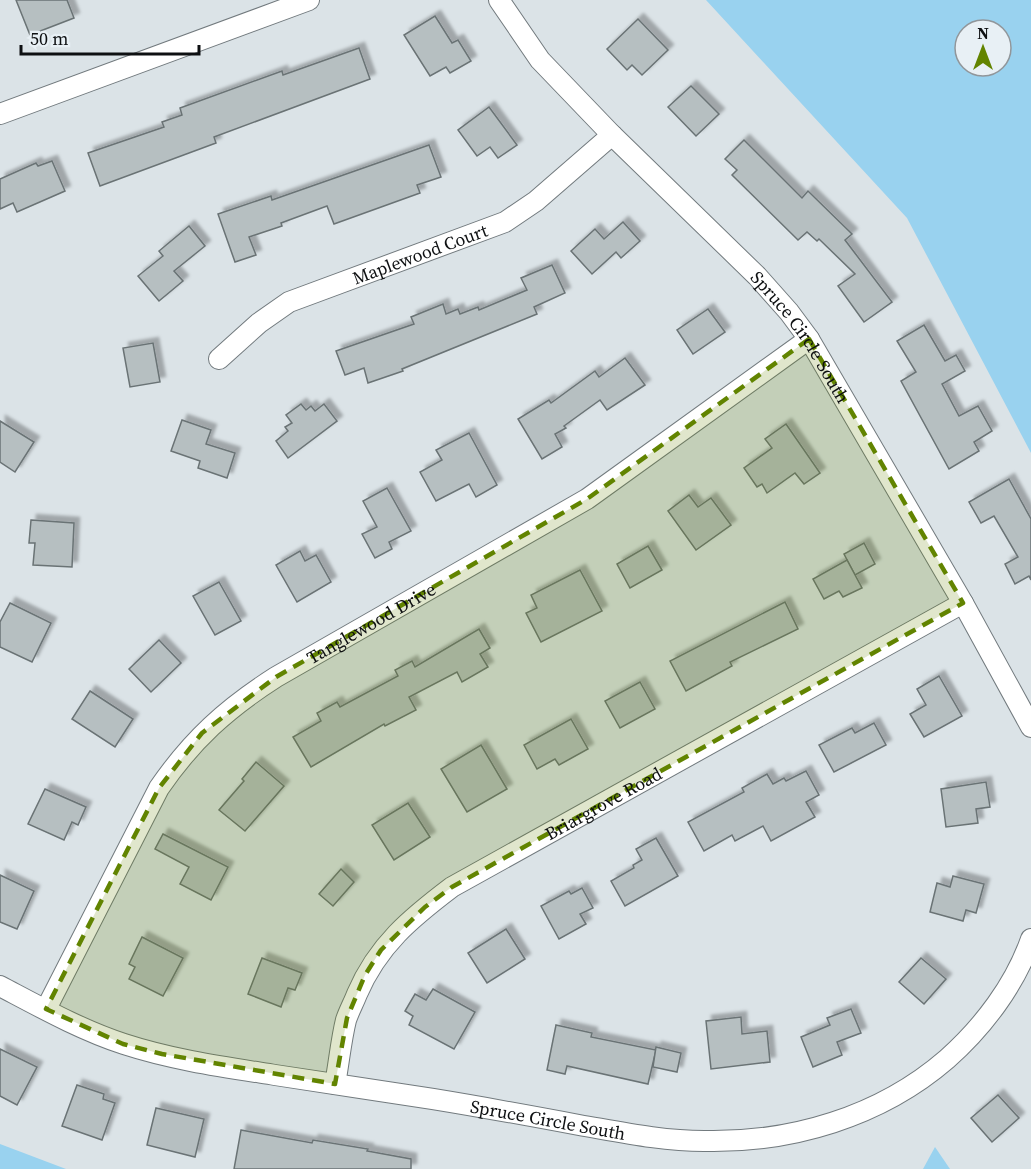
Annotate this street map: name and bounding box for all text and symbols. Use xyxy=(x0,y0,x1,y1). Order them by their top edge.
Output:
scale bar xyxy=(21,18,200,56)
north arrow xyxy=(953,18,1013,78)
text: N xyxy=(977,22,989,44)
text: 50 m xyxy=(30,26,68,51)
street label: Maplewood Court xyxy=(349,217,491,290)
street label: Spruce Circle South xyxy=(745,265,856,408)
street label: Tanglewood Drive xyxy=(302,576,440,669)
street label: Briargrove Road xyxy=(540,760,666,846)
street label: Spruce Circle South xyxy=(468,1093,628,1145)

